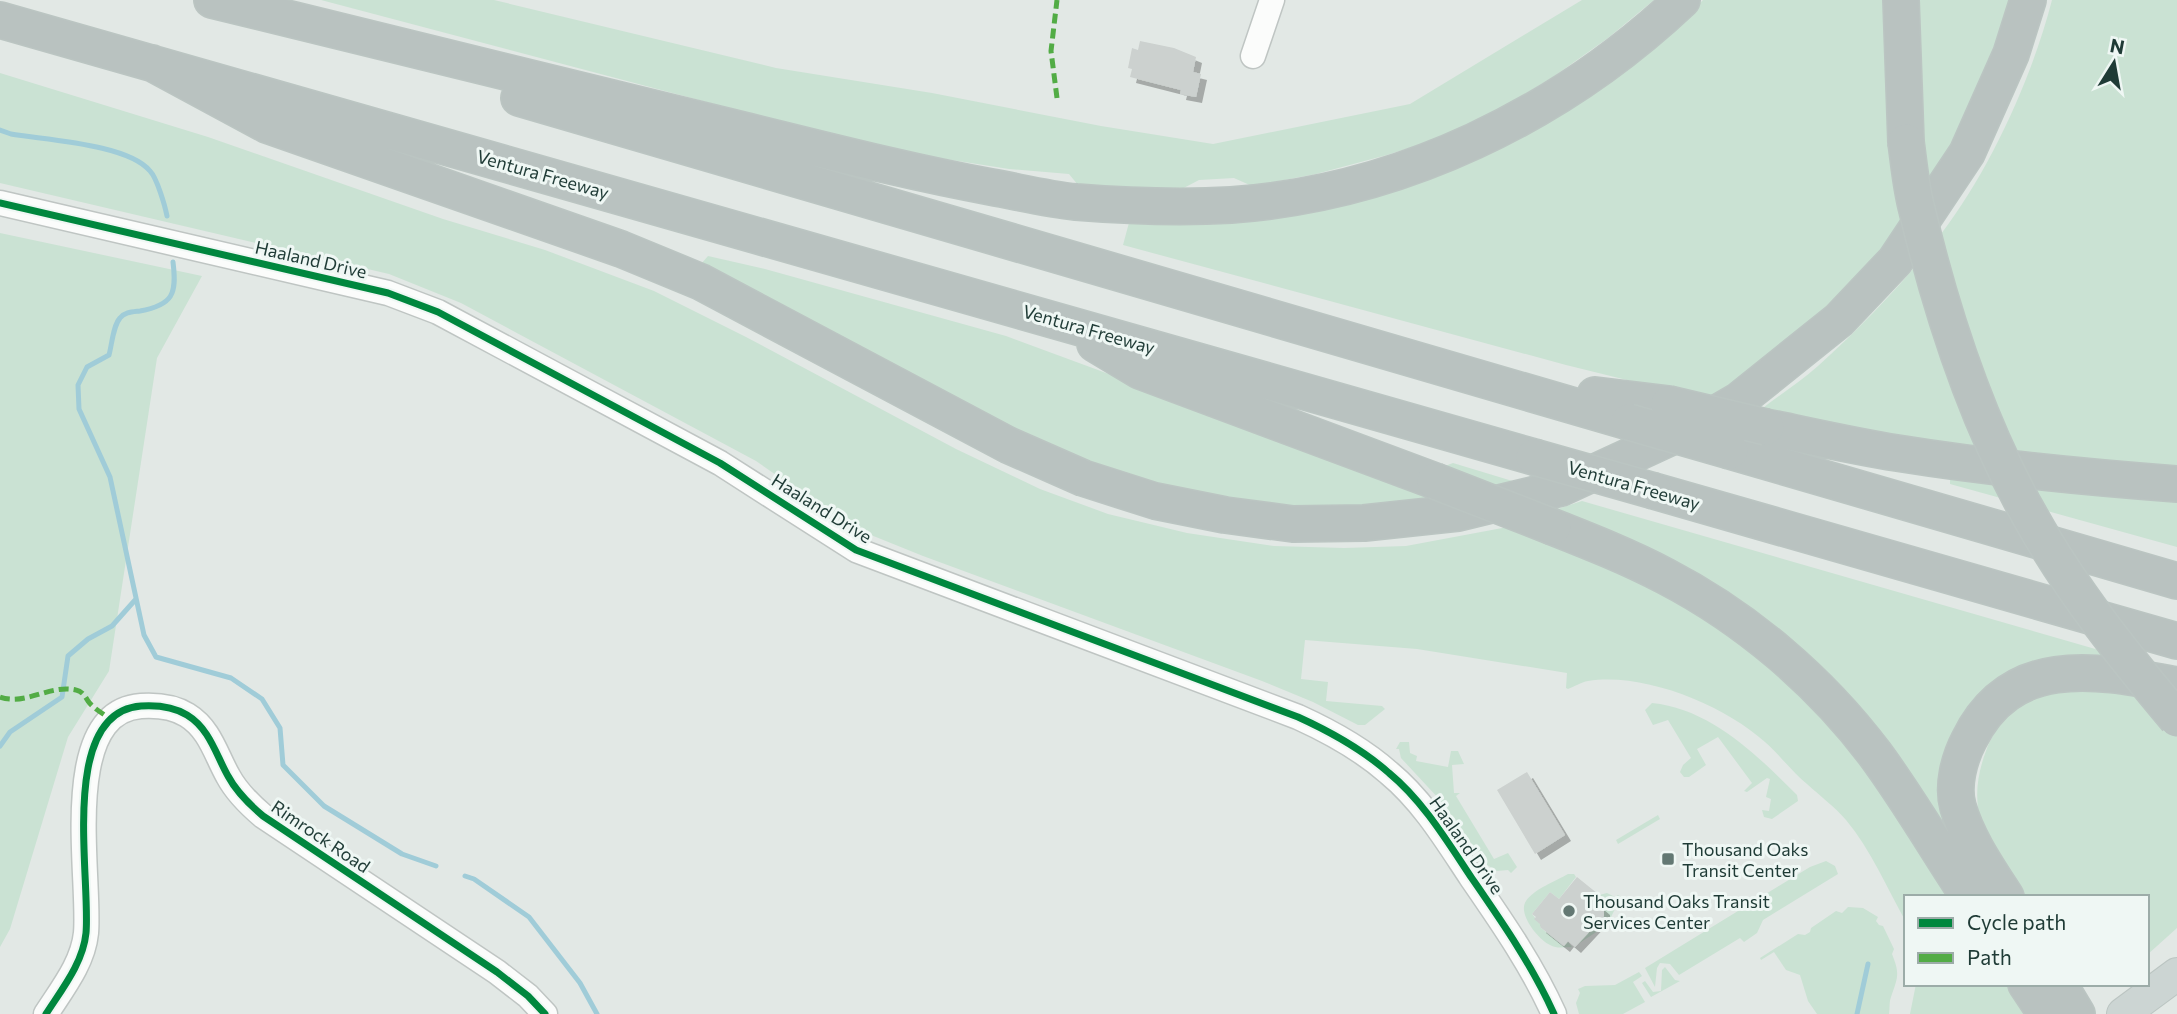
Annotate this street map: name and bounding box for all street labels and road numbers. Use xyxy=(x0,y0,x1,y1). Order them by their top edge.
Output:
street label: Ventura Freeway xyxy=(474,145,612,203)
street label: Haaland Drive xyxy=(253,235,369,283)
street label: Ventura Freeway xyxy=(1020,300,1158,358)
street label: Ventura Freeway xyxy=(1565,456,1703,514)
street label: Haaland Drive xyxy=(768,468,876,548)
street label: Haaland Drive xyxy=(1425,792,1509,898)
street label: Rimrock Road xyxy=(268,795,374,877)

